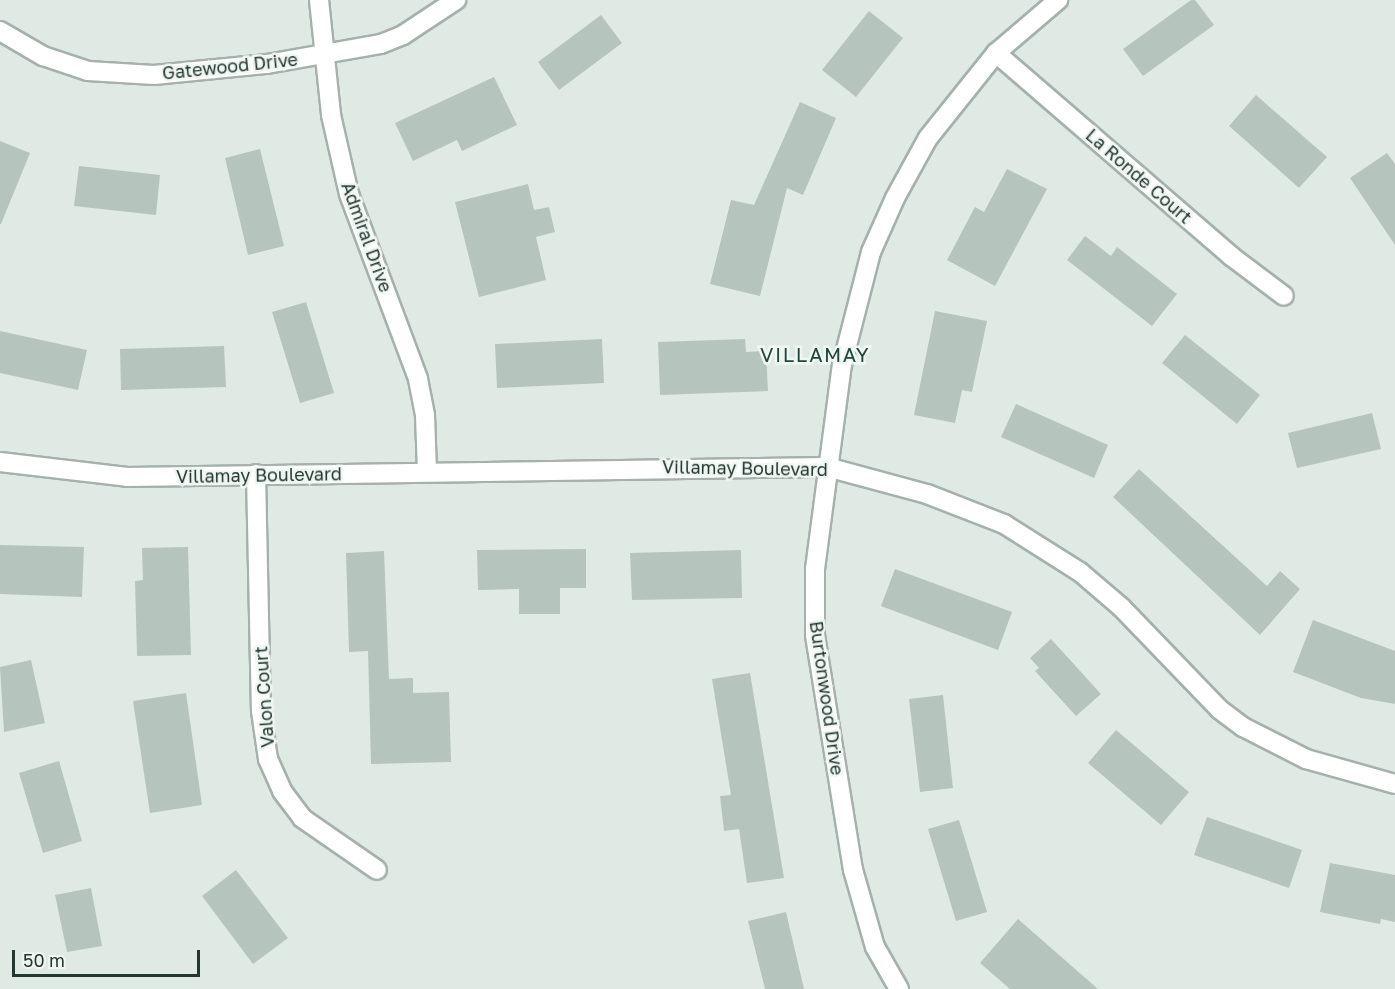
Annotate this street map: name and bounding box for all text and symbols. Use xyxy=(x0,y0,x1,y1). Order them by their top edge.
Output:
street label: Gatewood Drive xyxy=(161,48,299,84)
street label: La Ronde Court xyxy=(1082,124,1196,228)
street label: Admiral Drive xyxy=(337,179,397,295)
district label: VILLAMAY xyxy=(760,342,870,366)
street label: Villamay Boulevard xyxy=(662,456,828,480)
street label: Villamay Boulevard xyxy=(176,463,342,487)
street label: Burtonwood Drive xyxy=(805,620,849,776)
street label: Valon Court xyxy=(250,646,278,748)
scale bar xyxy=(15,938,202,976)
text: 50 m xyxy=(23,949,65,971)

